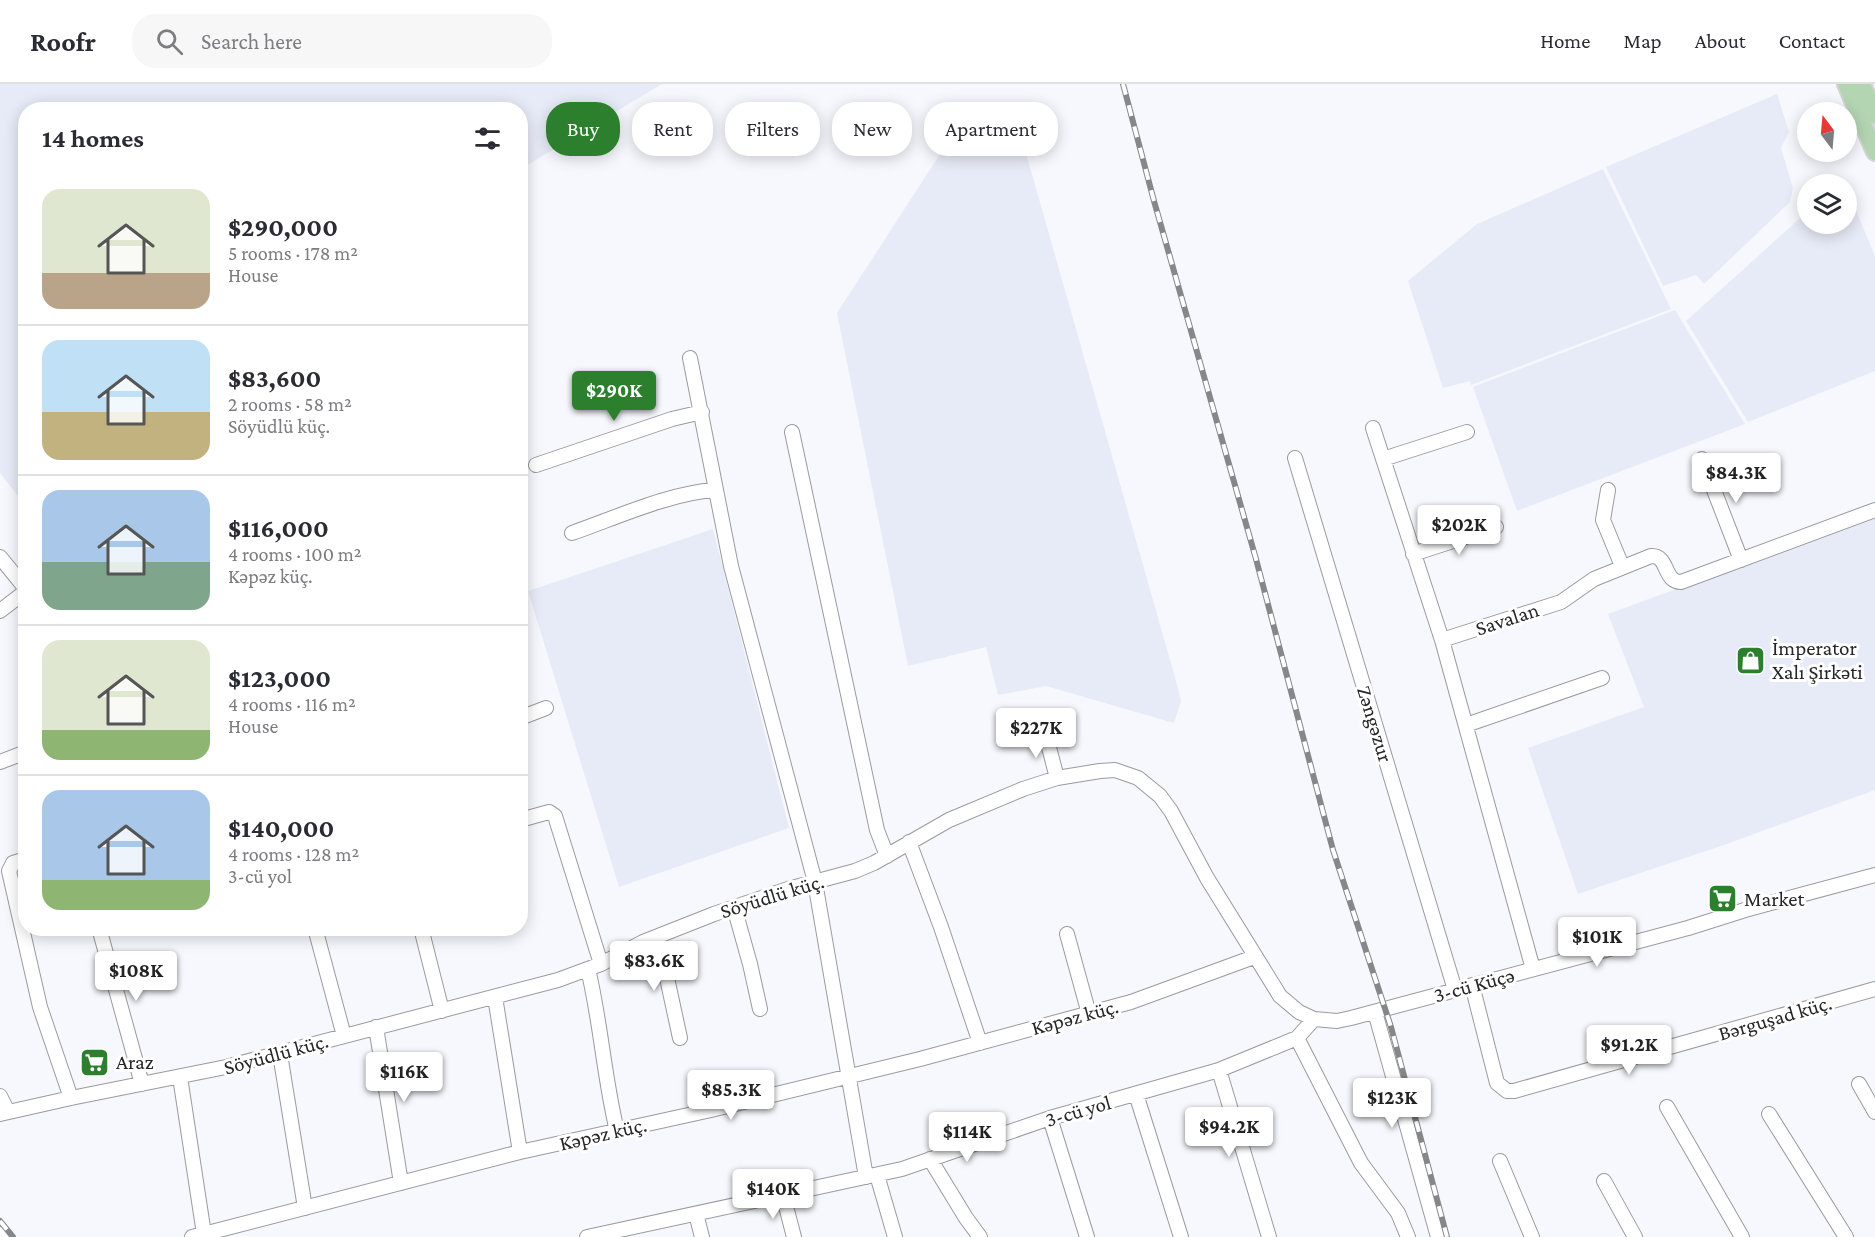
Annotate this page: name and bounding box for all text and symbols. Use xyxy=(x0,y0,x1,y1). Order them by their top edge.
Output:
search box xyxy=(132,14,552,68)
icon: search xyxy=(153,25,186,58)
text: Roofr xyxy=(30,26,96,57)
text: Search here xyxy=(201,29,302,54)
text: Home xyxy=(1540,29,1590,53)
text: Map xyxy=(1623,29,1662,53)
text: About xyxy=(1695,29,1746,53)
text: Contact xyxy=(1779,29,1845,53)
chip: Buy xyxy=(546,102,620,156)
chip: Rent xyxy=(632,102,713,156)
chip: Filters xyxy=(725,102,820,156)
chip: New xyxy=(832,102,912,156)
chip: Apartment xyxy=(924,102,1058,156)
north arrow xyxy=(1797,102,1857,162)
map controls xyxy=(1797,102,1857,234)
icon: filters xyxy=(471,122,504,155)
text: 14 homes xyxy=(42,124,144,153)
button: layers xyxy=(1797,174,1857,234)
icon: home xyxy=(90,213,162,285)
text: $290,000 xyxy=(228,213,338,242)
text: 5 rooms · 178 m² xyxy=(228,242,358,264)
text: House xyxy=(228,264,278,286)
icon: home xyxy=(90,364,162,436)
text: $83,600 xyxy=(228,364,321,393)
pin: $290K xyxy=(572,371,656,422)
text: $290K xyxy=(586,379,642,401)
text: 2 rooms · 58 m² xyxy=(228,393,352,415)
text: Söyüdlü küç. xyxy=(228,415,330,437)
pin: $84.3K xyxy=(1687,453,1785,504)
text: $84.3K xyxy=(1706,461,1766,483)
pin: $202K xyxy=(1417,505,1501,556)
text: $202K xyxy=(1431,513,1487,535)
icon: home xyxy=(90,514,162,586)
text: $116,000 xyxy=(228,514,329,543)
text: 4 rooms · 100 m² xyxy=(228,543,362,565)
text: Kəpəz küç. xyxy=(228,565,313,587)
street label: Savalan xyxy=(1472,598,1542,640)
place label: İmperator Xalı Şirkəti xyxy=(1772,636,1863,684)
shop icon: İmperator Xalı Şirkəti xyxy=(1735,644,1767,676)
icon: home xyxy=(90,664,162,736)
text: $123,000 xyxy=(228,664,331,693)
street label: Zəngəzur xyxy=(1352,683,1398,766)
text: 4 rooms · 116 m² xyxy=(228,693,356,715)
pin: $227K xyxy=(994,708,1078,759)
text: House xyxy=(228,715,278,737)
text: $227K xyxy=(1010,716,1062,738)
icon: home xyxy=(90,814,162,886)
text: $140,000 xyxy=(228,814,334,843)
text: 4 rooms · 128 m² xyxy=(228,843,359,865)
text: 3-cü yol xyxy=(228,865,292,887)
street label: Söyüdlü küç. xyxy=(717,869,827,923)
supermarket icon: Market xyxy=(1707,883,1739,915)
place label: Market xyxy=(1744,887,1806,911)
pin: $101K xyxy=(1555,917,1639,968)
text: $101K xyxy=(1572,925,1622,947)
pin: $83.6K xyxy=(605,941,703,992)
text: $83.6K xyxy=(624,949,684,971)
pin: $108K xyxy=(94,951,178,1002)
text: $108K xyxy=(109,959,163,981)
street label: 3-cü Küçə xyxy=(1431,963,1517,1007)
street label: Bərguşad küç. xyxy=(1716,990,1834,1046)
street label: Kəpəz küç. xyxy=(1029,994,1121,1040)
pin: $91.2K xyxy=(1580,1025,1678,1076)
street label: Söyüdlü küç. xyxy=(221,1029,331,1079)
text: $91.2K xyxy=(1601,1033,1657,1055)
supermarket icon: Araz xyxy=(79,1046,111,1078)
place label: Araz xyxy=(116,1050,154,1074)
pin: $116K xyxy=(362,1052,446,1103)
text: $116K xyxy=(380,1060,428,1082)
pin: $85.3K xyxy=(682,1070,780,1121)
text: $85.3K xyxy=(701,1078,761,1100)
pin: $123K xyxy=(1350,1078,1434,1129)
text: $123K xyxy=(1367,1086,1417,1108)
street label: 3-cü yol xyxy=(1042,1090,1114,1132)
pin: $94.2K xyxy=(1180,1107,1278,1158)
street label: Kəpəz küç. xyxy=(557,1112,649,1156)
pin: $114K xyxy=(925,1112,1009,1163)
text: $94.2K xyxy=(1199,1115,1259,1137)
text: $114K xyxy=(943,1120,991,1142)
pin: $140K xyxy=(731,1169,815,1220)
text: $140K xyxy=(746,1177,800,1199)

